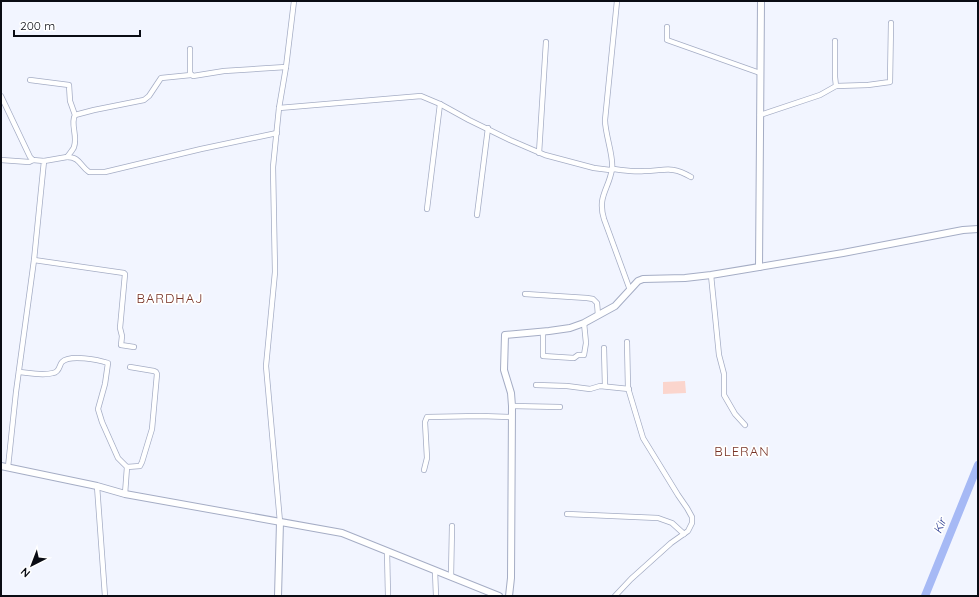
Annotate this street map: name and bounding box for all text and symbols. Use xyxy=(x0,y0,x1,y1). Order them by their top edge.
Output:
scale bar xyxy=(14,12,140,38)
text: 200 m xyxy=(20,18,55,33)
district label: BARDHAJ xyxy=(136,290,204,306)
district label: BLERAN xyxy=(714,443,770,459)
water label: Kir xyxy=(930,515,950,536)
north arrow xyxy=(12,545,52,585)
text: N xyxy=(18,565,33,580)

